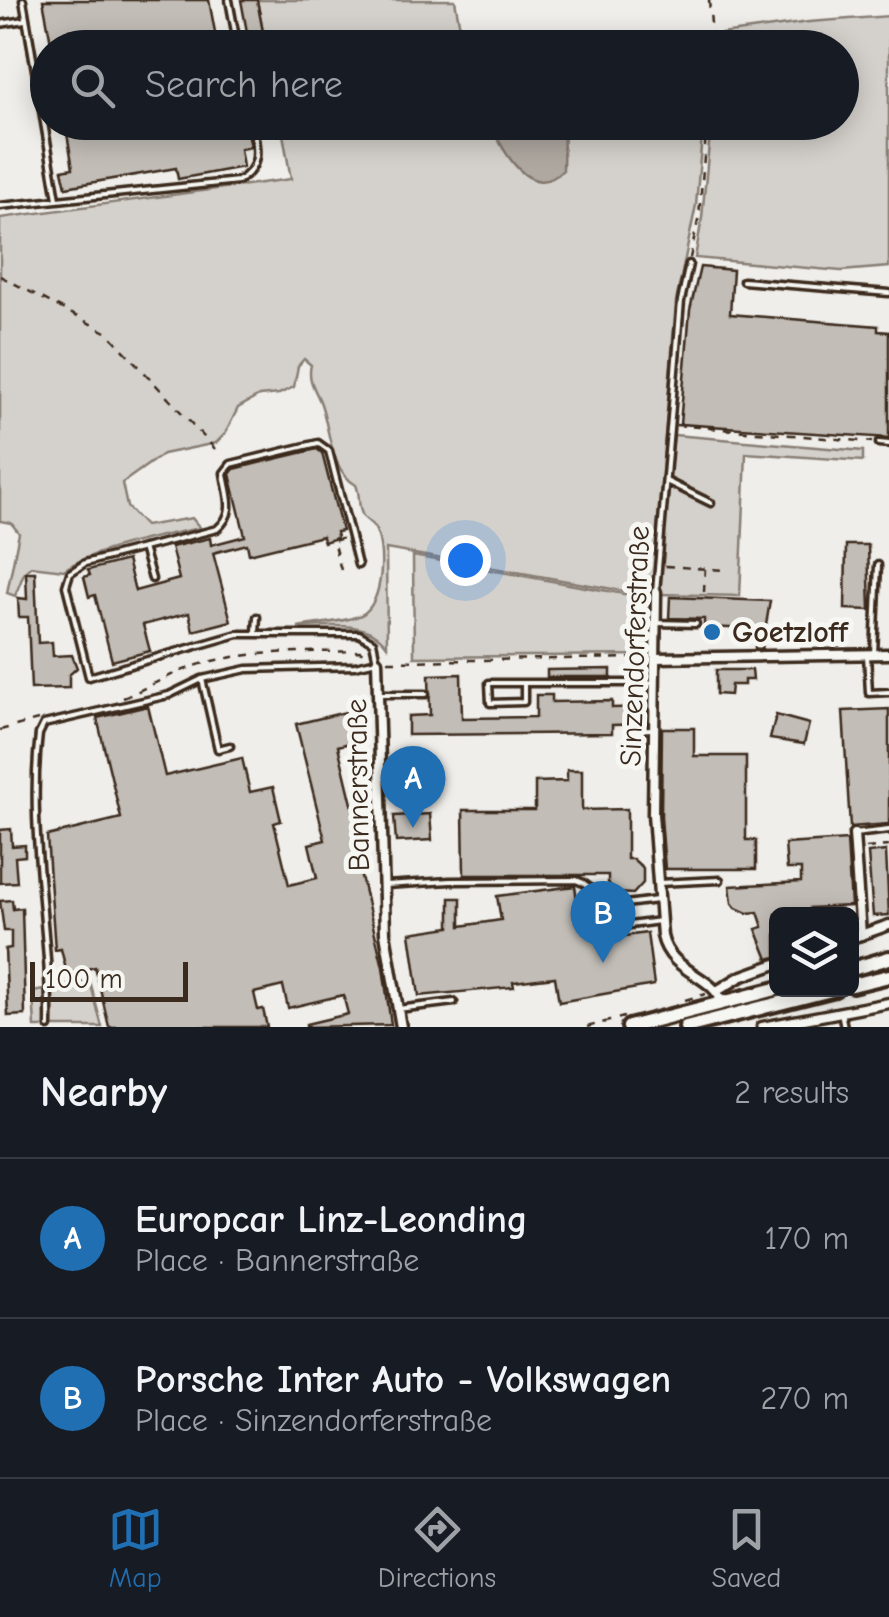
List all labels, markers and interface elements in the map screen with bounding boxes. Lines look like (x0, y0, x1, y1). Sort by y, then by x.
search box (30, 30, 859, 140)
icon: search (65, 58, 120, 113)
text: Search here (145, 63, 343, 107)
street label: Sinzendorferstraße (613, 525, 657, 767)
your location (440, 535, 491, 586)
place label: Goetzloff (732, 615, 849, 650)
marker: Goetzloff (701, 621, 723, 643)
street label: Bannerstraße (339, 698, 377, 872)
pin: A (380, 746, 446, 828)
pin: B (570, 880, 636, 963)
map controls (769, 907, 859, 997)
button: layers (769, 907, 859, 997)
scale bar (30, 957, 188, 1001)
text: 100 m (45, 963, 123, 995)
text: Nearby (40, 1068, 167, 1117)
text: 2 results (734, 1074, 849, 1111)
text: Europcar Linz-Leonding (135, 1198, 528, 1242)
text: A (64, 1220, 81, 1257)
text: 170 m (765, 1220, 849, 1257)
text: Place · Bannerstraße (135, 1242, 419, 1279)
text: Porsche Inter Auto - Volkswagen (135, 1358, 671, 1402)
text: B (63, 1380, 82, 1417)
text: 270 m (761, 1380, 849, 1417)
text: Place · Sinzendorferstraße (135, 1402, 492, 1439)
tab: Map (108, 1502, 163, 1594)
tab: Directions (378, 1502, 496, 1594)
tab: Saved (711, 1502, 781, 1594)

